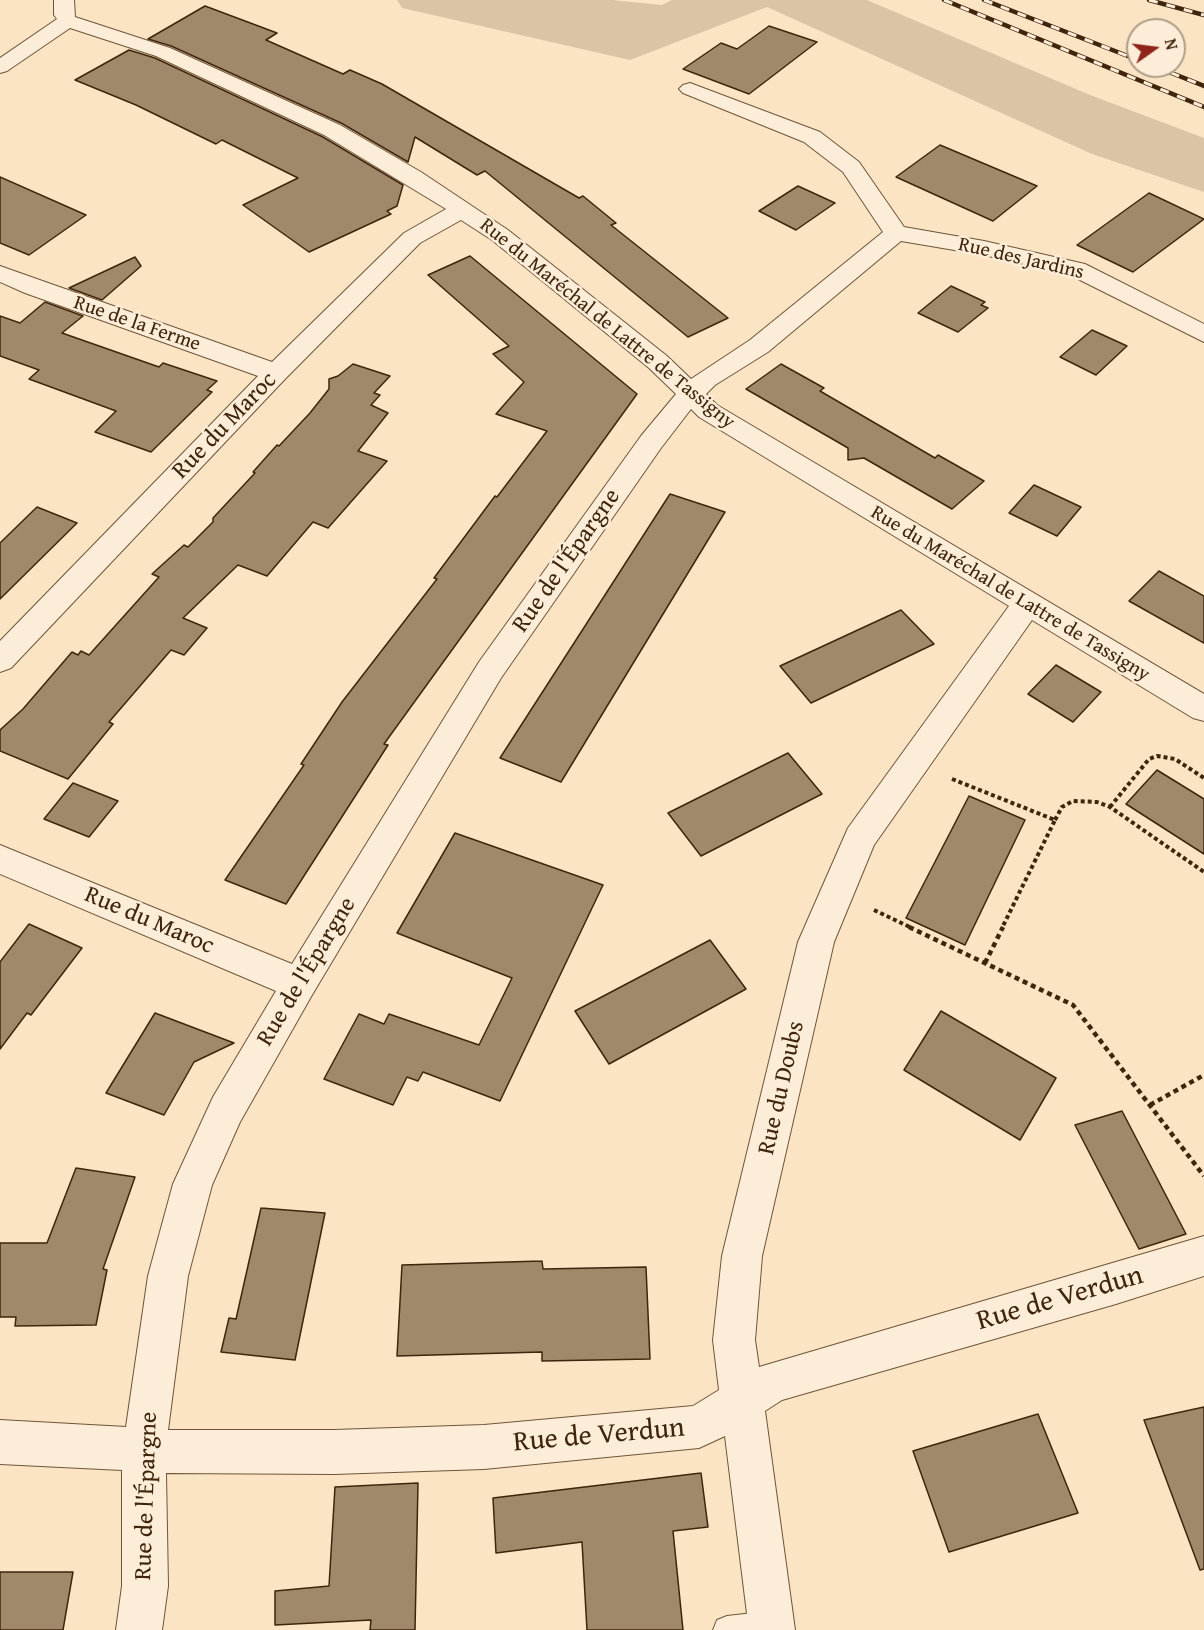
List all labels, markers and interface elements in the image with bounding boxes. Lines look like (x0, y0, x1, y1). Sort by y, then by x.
north arrow (1126, 18, 1186, 78)
text: N (1159, 36, 1184, 52)
street label: Rue du Maréchal de Lattre de Tassigny (475, 214, 739, 434)
street label: Rue des Jardins (956, 233, 1086, 285)
street label: Rue de la Ferme (71, 291, 203, 357)
street label: Rue du Maroc (167, 366, 283, 486)
street label: Rue de l'Épargne (507, 484, 627, 638)
street label: Rue du Maréchal de Lattre de Tassigny (866, 501, 1154, 687)
street label: Rue du Maroc (80, 881, 218, 961)
street label: Rue de l'Épargne (251, 892, 363, 1052)
street label: Rue du Doubs (753, 1018, 811, 1158)
street label: Rue de Verdun (973, 1259, 1147, 1339)
street label: Rue de l'Épargne (130, 1411, 164, 1581)
street label: Rue de Verdun (512, 1412, 686, 1460)

